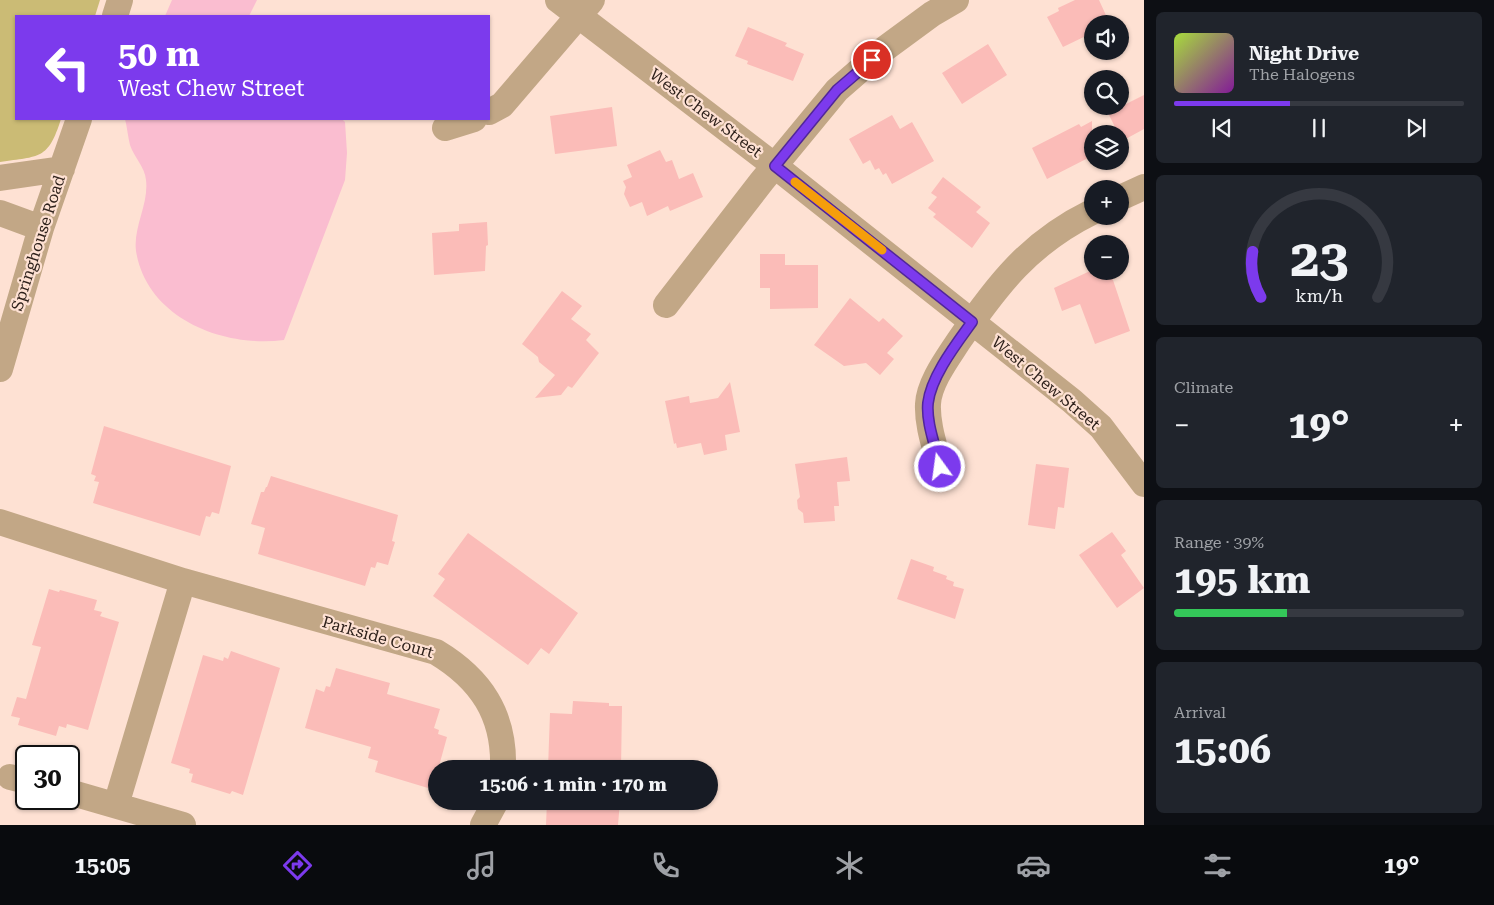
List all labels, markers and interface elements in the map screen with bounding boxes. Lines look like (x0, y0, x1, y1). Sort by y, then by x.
map controls (1084, 15, 1129, 280)
button: sound (1084, 15, 1129, 60)
text: 50 m (118, 34, 200, 75)
icon: left (35, 35, 100, 100)
pin (851, 39, 893, 81)
text: Night Drive (1249, 42, 1359, 65)
icon: arrive (858, 46, 886, 74)
street label: West Chew Street (646, 65, 766, 161)
text: The Halogens (1249, 65, 1355, 84)
button: search (1084, 70, 1129, 115)
text: West Chew Street (118, 76, 304, 101)
icon: previous (1208, 114, 1236, 142)
icon: pause (1305, 114, 1333, 142)
icon: next (1402, 114, 1430, 142)
button: layers (1084, 125, 1129, 170)
street label: Springhouse Road (7, 173, 69, 313)
button: + (1084, 180, 1129, 225)
text: 23 (1290, 228, 1348, 289)
button: − (1084, 235, 1129, 280)
text: km/h (1295, 285, 1343, 306)
street label: West Chew Street (988, 332, 1104, 434)
text: Climate (1174, 378, 1233, 397)
text: 19° (1288, 403, 1350, 447)
text: − (1174, 409, 1190, 442)
text: + (1448, 409, 1464, 442)
position arrow (913, 440, 965, 492)
text: Range · 39% (1174, 533, 1264, 552)
text: 195 km (1174, 558, 1310, 602)
street label: Parkside Court (320, 612, 436, 662)
text: Arrival (1174, 703, 1226, 722)
text: 15:06 (1174, 728, 1271, 772)
speed limit sign: 30 (15, 745, 80, 810)
text: 15:06 · 1 min · 170 m (479, 773, 667, 796)
icon: directions (280, 848, 315, 883)
icon: music (464, 848, 499, 883)
icon: phone (648, 848, 683, 883)
icon: climate (832, 848, 867, 883)
icon: car (1016, 848, 1051, 883)
icon: filters (1200, 848, 1235, 883)
text: 15:05 (75, 853, 131, 878)
text: 19° (1384, 853, 1419, 878)

